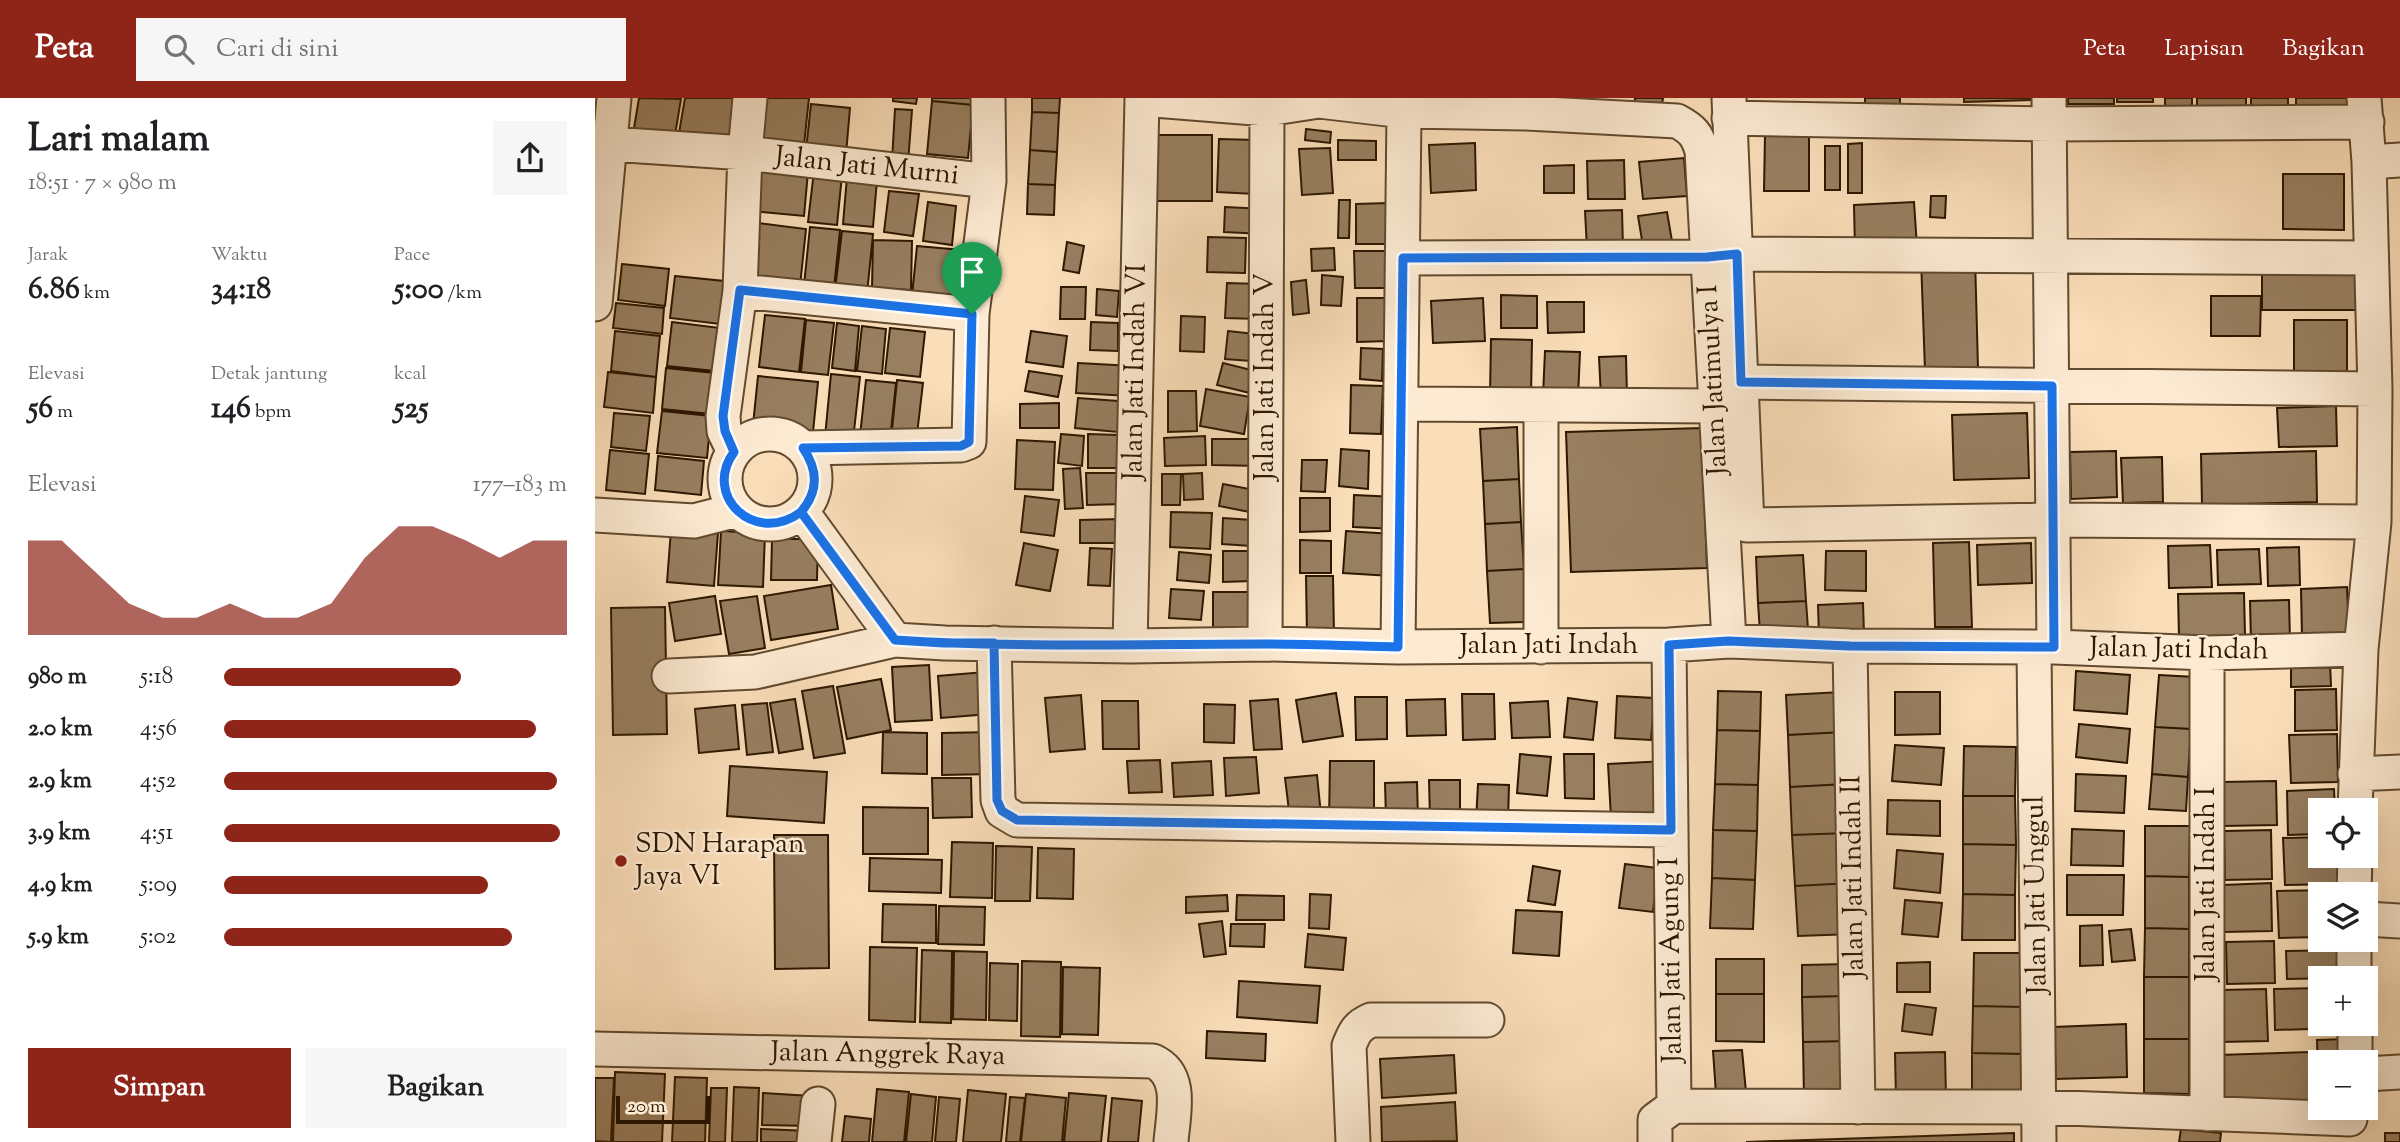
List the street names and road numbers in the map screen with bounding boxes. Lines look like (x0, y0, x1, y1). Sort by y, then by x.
street label: Jalan Jati Murni (771, 137, 961, 197)
street label: Jalan Jati Indah VI (1114, 263, 1158, 483)
street label: Jalan Jati Indah V (1246, 273, 1286, 483)
street label: Jalan Jatimulya I (1689, 284, 1739, 478)
street label: Jalan Jati Indah (1457, 626, 1639, 666)
street label: Jalan Jati Indah (2087, 628, 2269, 672)
street label: Jalan Jati Indah II (1832, 775, 1876, 981)
street label: Jalan Jati Indah I (2187, 787, 2227, 983)
street label: Jalan Jati Unggul (2015, 795, 2059, 997)
street label: Jalan Jati Agung I (1650, 857, 1694, 1065)
street label: Jalan Anggrek Raya (768, 1033, 1006, 1077)

